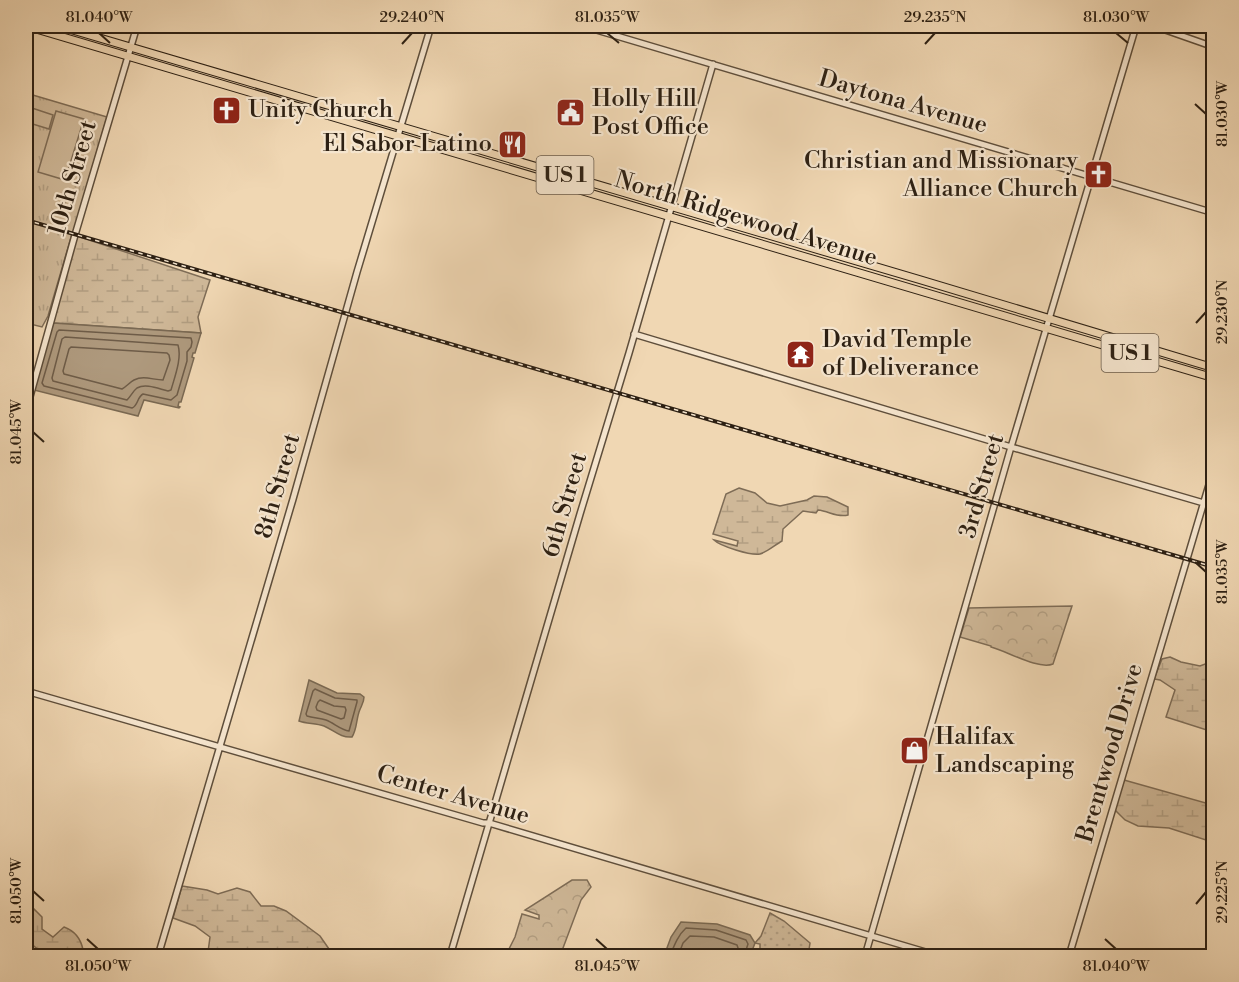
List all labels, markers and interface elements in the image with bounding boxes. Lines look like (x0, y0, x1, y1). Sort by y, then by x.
text: 81.040°W (66, 8, 133, 27)
text: 29.240°N (379, 8, 445, 27)
text: 81.035°W (575, 8, 640, 27)
text: 29.235°N (904, 8, 966, 27)
text: 81.030°W (1083, 8, 1149, 27)
street label: Daytona Avenue (815, 64, 991, 140)
text: 81.030°W (1213, 81, 1232, 147)
place label: Holly Hill Post Office (592, 84, 709, 142)
church icon: Unity Church (211, 94, 243, 126)
place label: Unity Church (248, 95, 393, 125)
public building icon: Holly Hill Post Office (555, 97, 587, 129)
street label: 10th Street (42, 116, 104, 239)
restaurant icon: El Sabor Latino (497, 128, 529, 160)
place label: El Sabor Latino (323, 129, 492, 159)
place label: Christian and Missionary Alliance Church (804, 146, 1078, 204)
road number: US 1 (536, 156, 594, 194)
church icon: Christian and Missionary Alliance Church (1083, 159, 1115, 191)
street label: North Ridgewood Avenue (611, 165, 881, 273)
text: 29.230°N (1213, 280, 1232, 344)
place label: David Temple of Deliverance (822, 325, 979, 383)
road number: US 1 (1102, 334, 1158, 372)
temple icon: David Temple of Deliverance (785, 338, 817, 370)
text: 81.045°W (7, 399, 26, 465)
street label: 8th Street (249, 430, 307, 542)
street label: 3rd Street (953, 430, 1011, 542)
street label: 6th Street (536, 449, 594, 561)
text: 81.035°W (1213, 539, 1232, 604)
street label: Brentwood Drive (1070, 660, 1150, 847)
place label: Halifax Landscaping (935, 722, 1075, 780)
shop icon: Halifax Landscaping (898, 735, 930, 767)
street label: Center Avenue (373, 759, 533, 831)
text: 81.050°W (7, 858, 26, 924)
text: 29.225°N (1213, 860, 1232, 924)
text: 81.050°W (65, 957, 131, 976)
text: 81.045°W (574, 957, 640, 976)
text: 81.040°W (1083, 957, 1150, 976)

